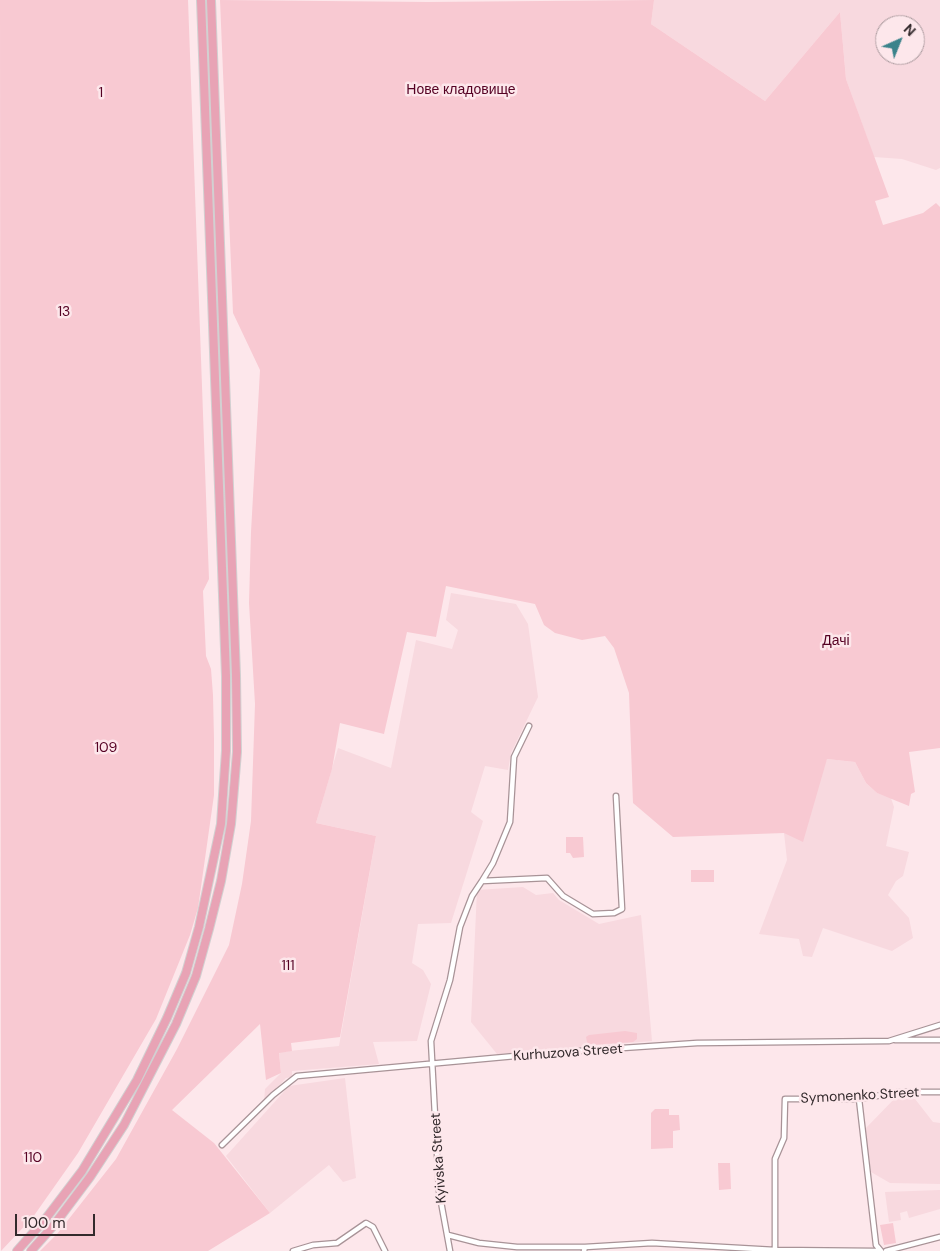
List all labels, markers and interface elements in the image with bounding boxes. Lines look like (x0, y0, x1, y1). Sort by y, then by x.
north arrow (875, 15, 925, 65)
text: N (900, 20, 920, 40)
park label: Нове кладовище (406, 82, 516, 98)
park label: 1 (99, 85, 103, 101)
park label: 13 (58, 304, 70, 320)
park label: Дачі (822, 633, 850, 649)
park label: 109 (95, 740, 117, 756)
park label: 111 (281, 958, 295, 974)
street label: Kurhuzova Street (513, 1041, 623, 1065)
street label: Symonenko Street (800, 1084, 920, 1108)
street label: Kyivska Street (427, 1112, 451, 1204)
park label: 110 (24, 1150, 42, 1166)
scale bar (18, 1204, 98, 1236)
text: 100 m (23, 1213, 66, 1233)

